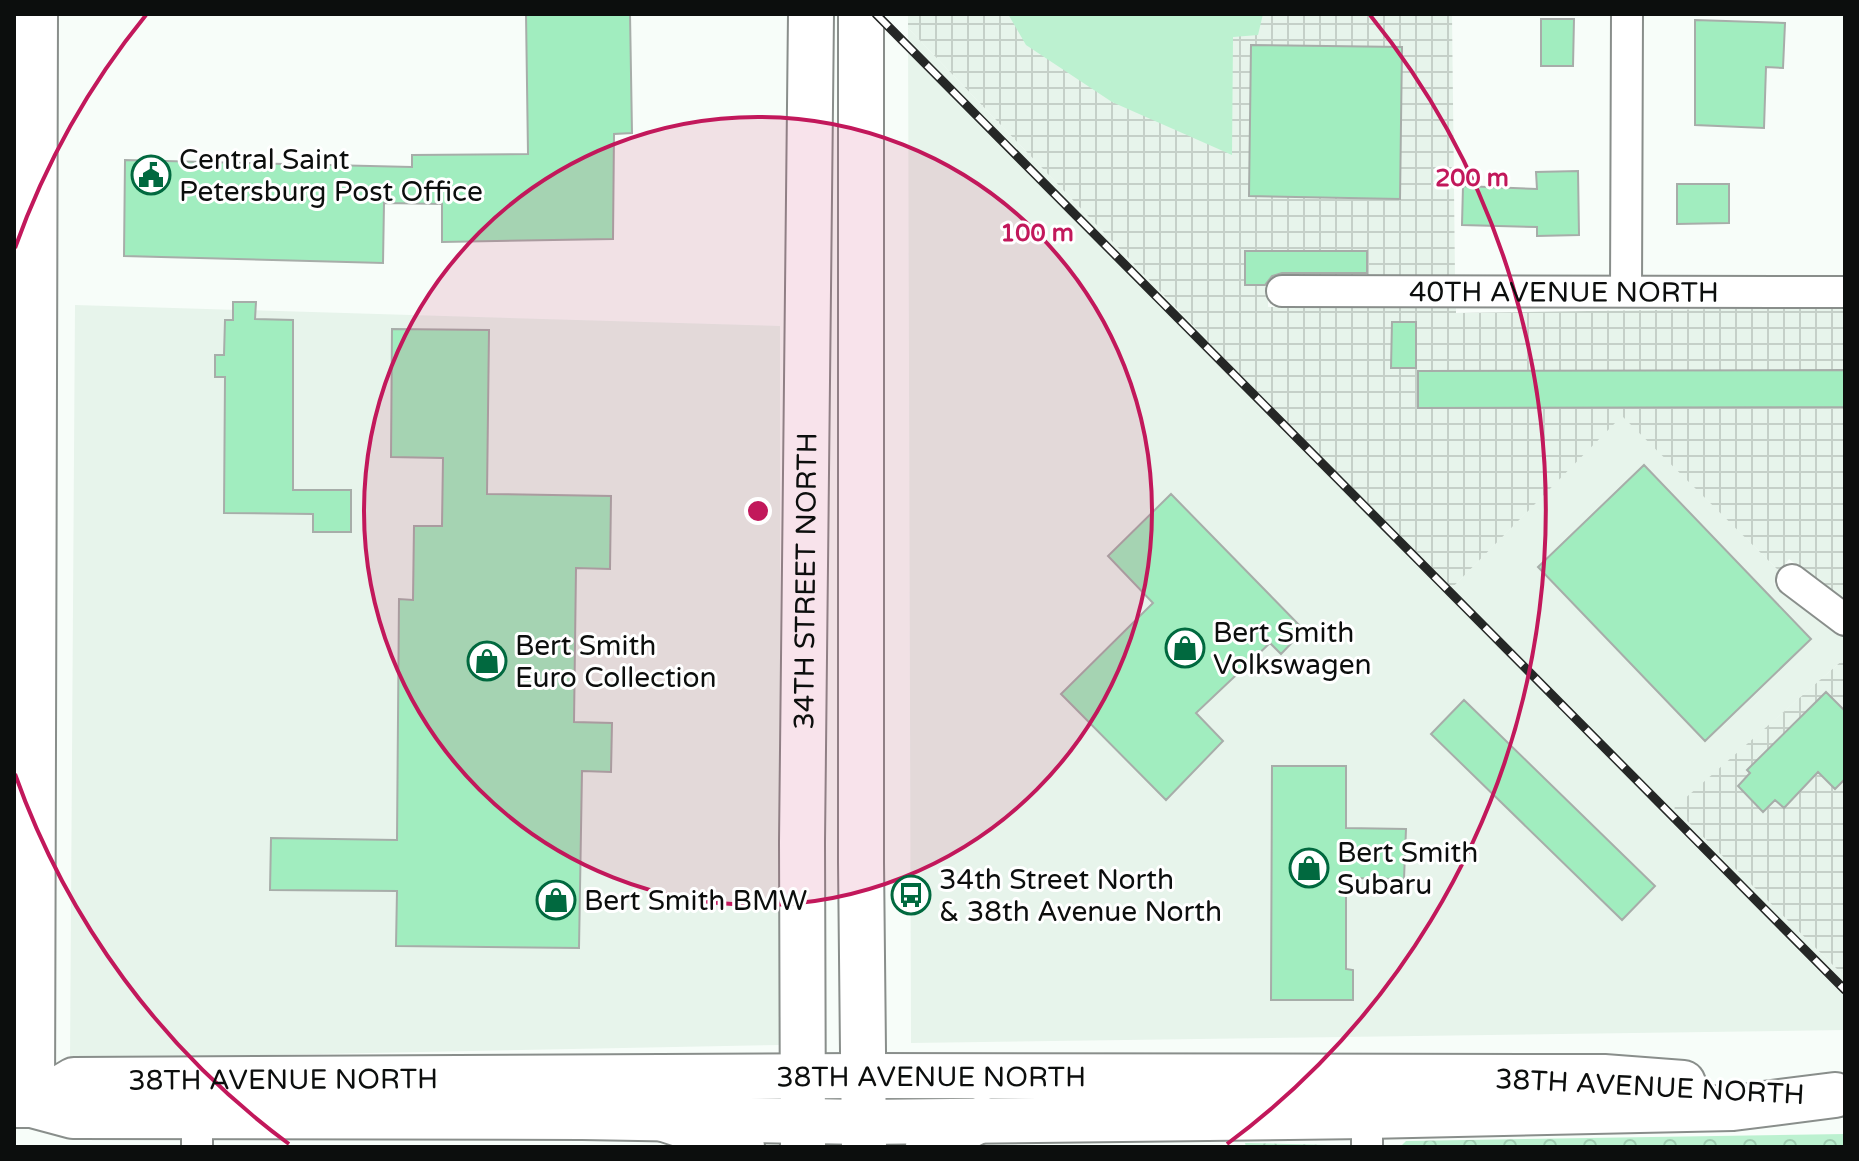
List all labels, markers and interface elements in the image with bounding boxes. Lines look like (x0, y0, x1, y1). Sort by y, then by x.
place label: Central Saint Petersburg Post Office (179, 143, 483, 209)
public building icon: Central Saint Petersburg Post Office (130, 154, 172, 196)
text: 200 m (1435, 164, 1509, 193)
text: 100 m (1000, 219, 1074, 248)
street label: 40TH AVENUE NORTH (1409, 275, 1719, 310)
street label: 34TH STREET NORTH (787, 432, 824, 730)
centre of rings (744, 497, 772, 525)
place label: Bert Smith Volkswagen (1213, 616, 1372, 682)
shop icon: Bert Smith Volkswagen (1164, 627, 1206, 669)
place label: Bert Smith Euro Collection (515, 629, 717, 695)
shop icon: Bert Smith Euro Collection (466, 640, 508, 682)
place label: Bert Smith Subaru (1337, 836, 1478, 902)
shop icon: Bert Smith Subaru (1288, 847, 1330, 889)
place label: 34th Street North & 38th Avenue North (939, 863, 1222, 929)
bus stop icon: 34th Street North & 38th Avenue North (890, 874, 932, 916)
shop icon: Bert Smith BMW (535, 879, 577, 921)
place label: Bert Smith BMW (584, 884, 807, 918)
street label: 38TH AVENUE NORTH (776, 1060, 1086, 1094)
street label: 38TH AVENUE NORTH (128, 1062, 438, 1098)
street label: 38TH AVENUE NORTH (1494, 1062, 1806, 1112)

